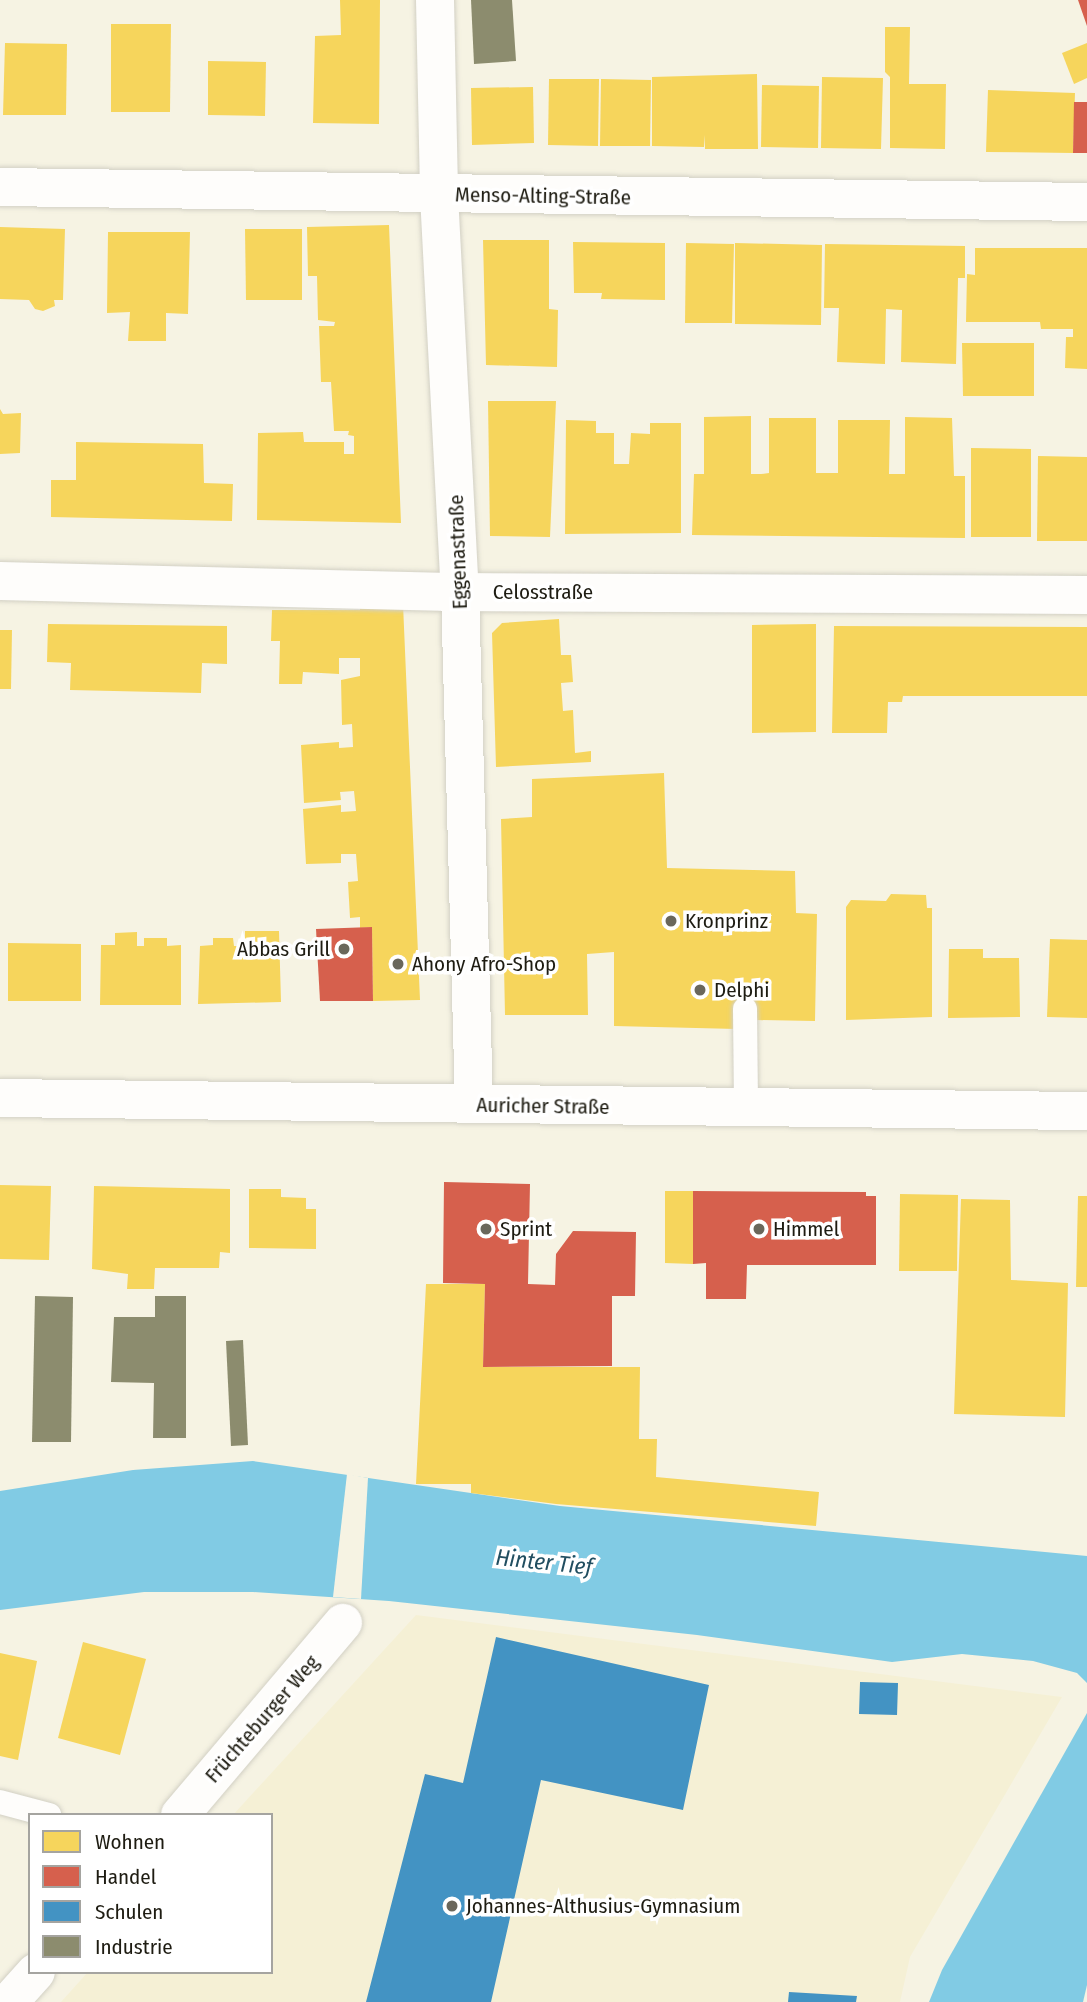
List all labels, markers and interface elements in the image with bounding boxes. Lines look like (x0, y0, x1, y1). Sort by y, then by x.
street label: Menso-Alting-Straße (455, 182, 631, 210)
street label: Eggenastraße (443, 494, 473, 610)
street label: Celosstraße (493, 579, 593, 605)
place label: Kronprinz (685, 908, 768, 934)
marker: Kronprinz (663, 913, 679, 929)
place label: Abbas Grill (237, 936, 330, 962)
marker: Abbas Grill (336, 941, 352, 957)
place label: Ahony Afro-Shop (412, 951, 556, 977)
marker: Ahony Afro-Shop (390, 956, 406, 972)
place label: Delphi (714, 977, 770, 1003)
marker: Delphi (692, 982, 708, 998)
street label: Auricher Straße (476, 1092, 610, 1120)
place label: Sprint (500, 1216, 552, 1242)
place label: Himmel (773, 1216, 839, 1242)
marker: Sprint (478, 1221, 494, 1237)
marker: Himmel (751, 1221, 767, 1237)
water label: Hinter Tief (494, 1543, 594, 1581)
street label: Früchteburger Weg (200, 1650, 324, 1788)
legend (28, 1813, 273, 1974)
text: Wohnen (95, 1829, 165, 1855)
text: Handel (95, 1864, 156, 1890)
place label: Johannes-Althusius-Gymnasium (466, 1893, 740, 1919)
marker: Johannes-Althusius-Gymnasium (444, 1898, 460, 1914)
text: Schulen (95, 1899, 163, 1925)
text: Industrie (95, 1934, 173, 1960)

